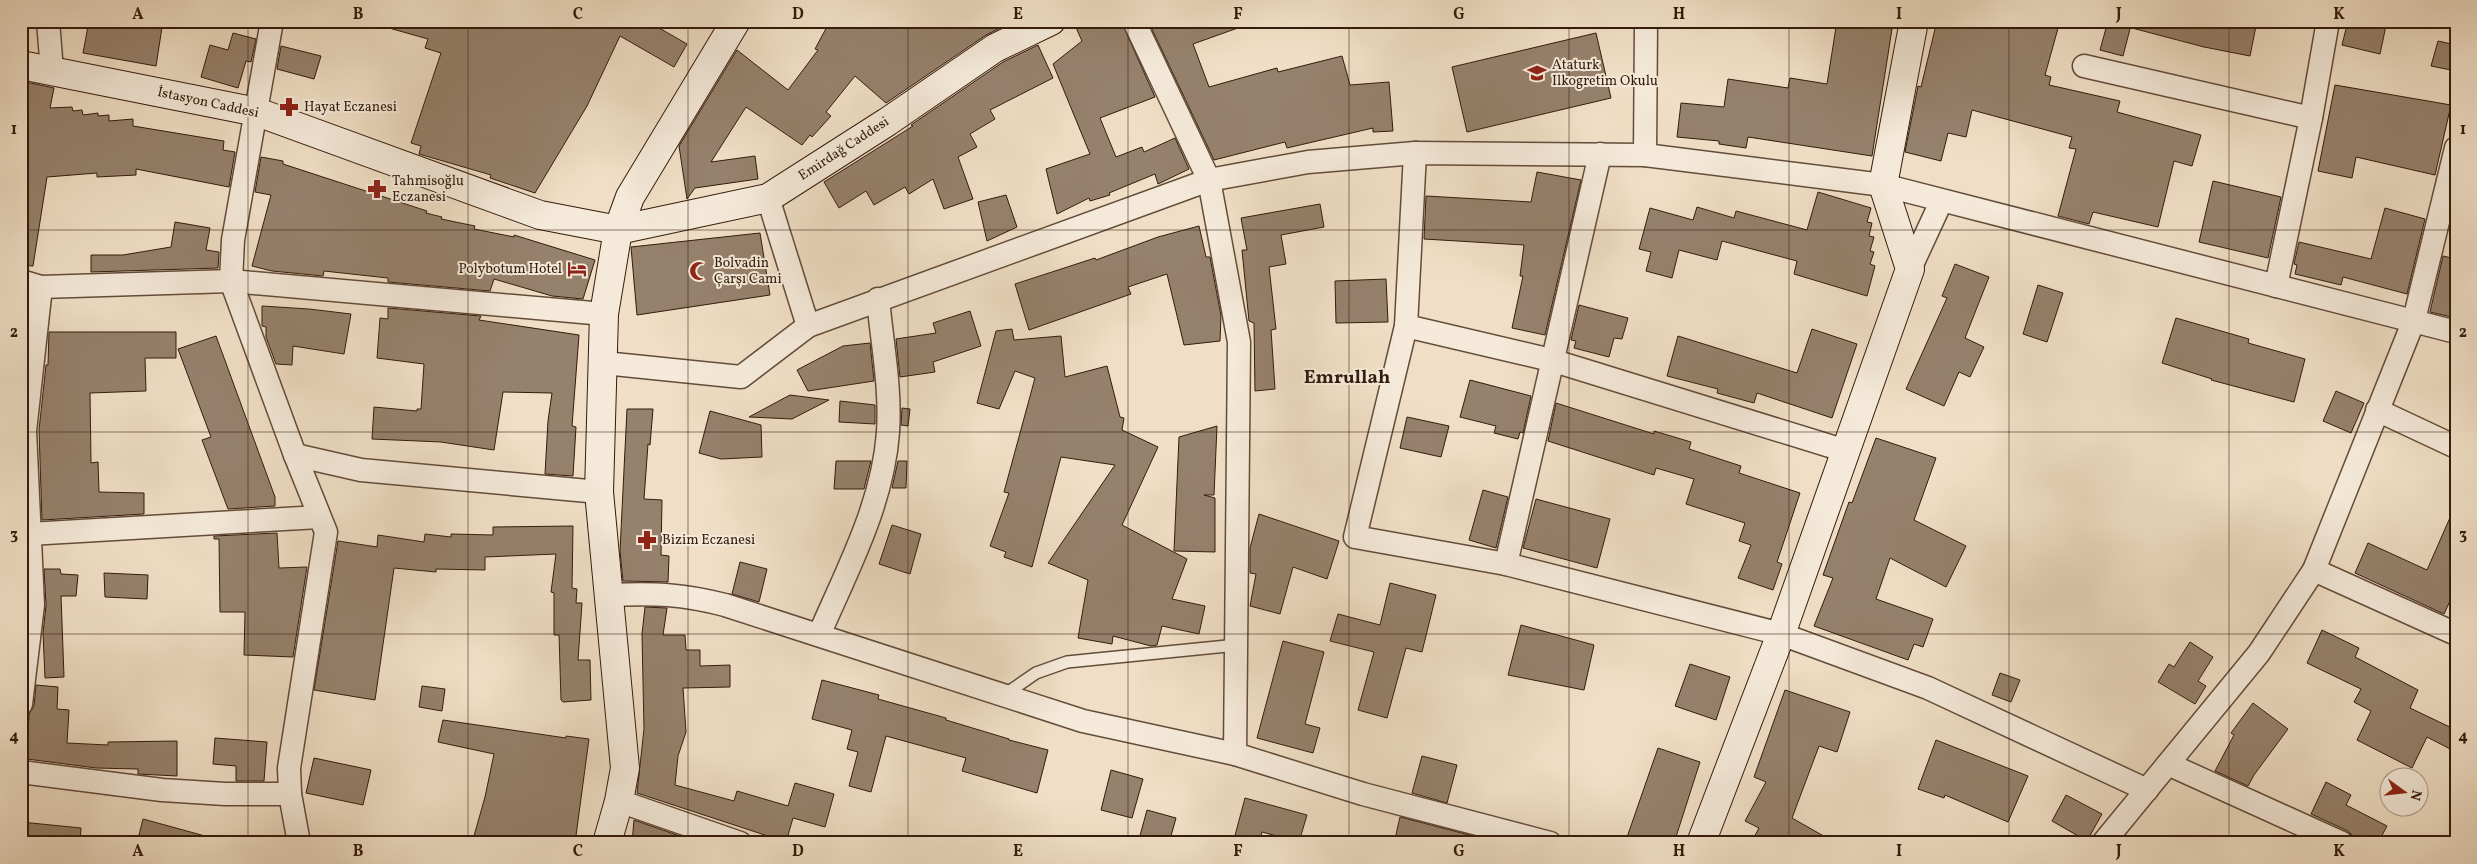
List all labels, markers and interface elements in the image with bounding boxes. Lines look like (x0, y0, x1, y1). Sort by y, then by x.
text: A (132, 4, 144, 26)
text: B (353, 4, 364, 26)
text: C (573, 4, 583, 26)
text: D (792, 4, 804, 26)
text: E (1013, 4, 1023, 26)
text: F (1233, 4, 1243, 26)
text: G (1453, 4, 1465, 26)
text: H (1673, 4, 1685, 26)
text: I (1896, 4, 1902, 26)
text: J (2115, 4, 2122, 26)
text: K (2333, 4, 2345, 26)
place label: Ataturk Ilkogretim Okulu (1552, 56, 1658, 91)
school or university icon: Ataturk Ilkogretim Okulu (1526, 62, 1548, 84)
street label: İstasyon Caddesi (155, 83, 261, 123)
pharmacy icon: Hayat Eczanesi (278, 96, 300, 118)
place label: Hayat Eczanesi (304, 98, 397, 117)
street label: Emirdağ Caddesi (795, 113, 893, 185)
text: 1 (11, 119, 17, 141)
text: 1 (2460, 119, 2466, 141)
place label: Tahmisoğlu Eczanesi (392, 172, 464, 207)
pharmacy icon: Tahmisoğlu Eczanesi (366, 178, 388, 200)
place label: Bolvadin Çarşı Cami (714, 254, 782, 289)
hotel icon: Polybotum Hotel (566, 258, 588, 280)
place label: Polybotum Hotel (458, 260, 562, 279)
mosque icon: Bolvadin Çarşı Cami (688, 260, 710, 282)
text: 2 (10, 322, 18, 344)
text: 2 (2459, 322, 2467, 344)
district label: Emrullah (1304, 365, 1390, 391)
text: 3 (10, 524, 18, 546)
text: 3 (2459, 524, 2467, 546)
pharmacy icon: Bizim Eczanesi (636, 529, 658, 551)
place label: Bizim Eczanesi (662, 531, 755, 550)
text: 4 (9, 726, 19, 748)
text: 4 (2458, 726, 2468, 748)
north arrow (2380, 766, 2430, 816)
text: N (2405, 788, 2426, 802)
text: A (132, 841, 144, 863)
text: B (353, 841, 364, 863)
text: C (573, 841, 583, 863)
text: D (792, 841, 804, 863)
text: E (1013, 841, 1023, 863)
text: F (1233, 841, 1243, 863)
text: G (1453, 841, 1465, 863)
text: H (1673, 841, 1685, 863)
text: I (1896, 841, 1902, 863)
text: J (2115, 841, 2122, 863)
text: K (2333, 841, 2345, 863)

